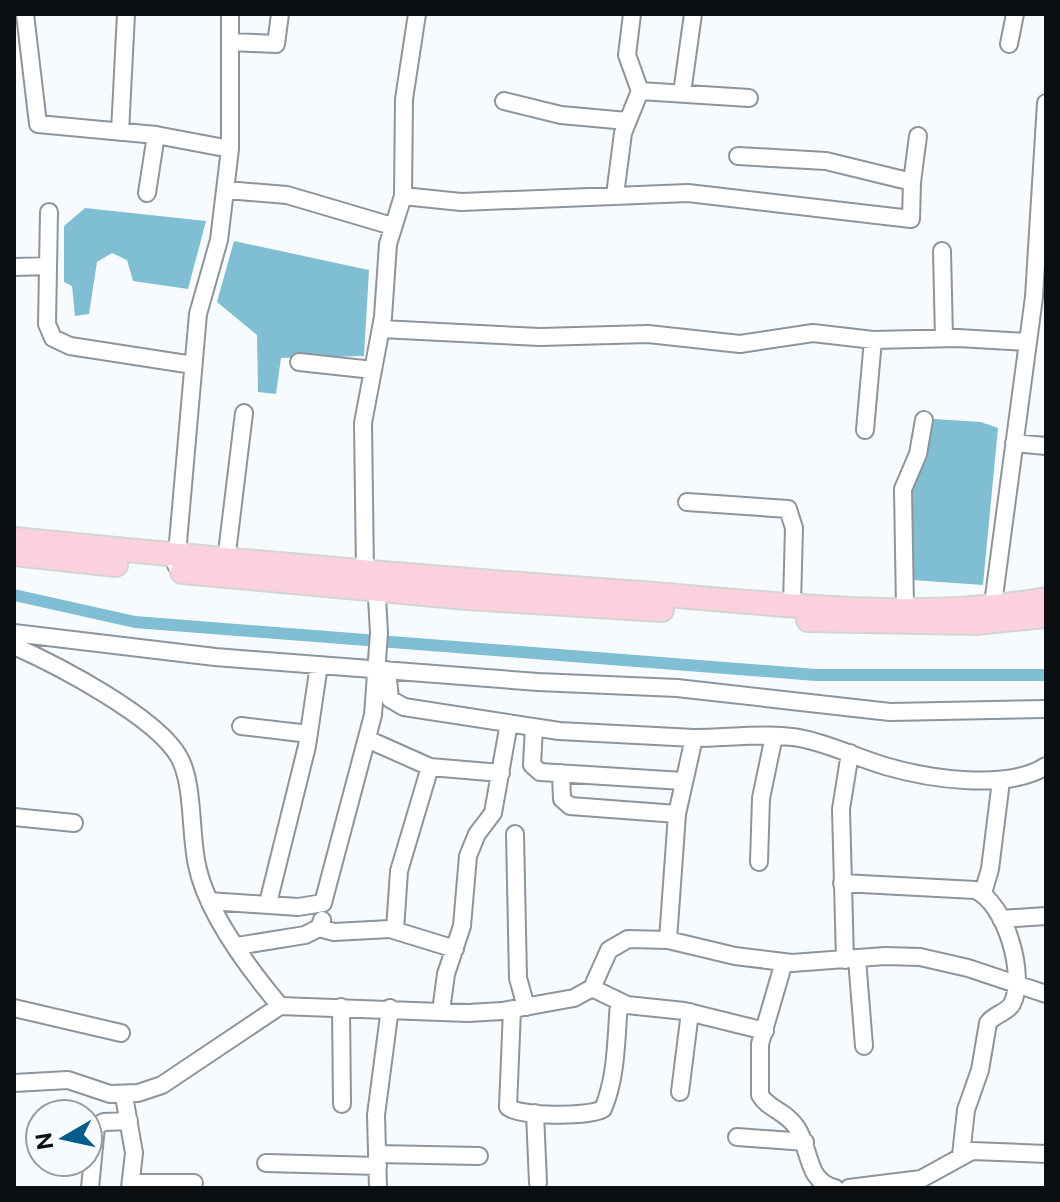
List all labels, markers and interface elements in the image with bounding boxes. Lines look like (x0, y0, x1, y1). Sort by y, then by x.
north arrow (24, 1098, 104, 1178)
text: N (30, 1131, 58, 1152)

